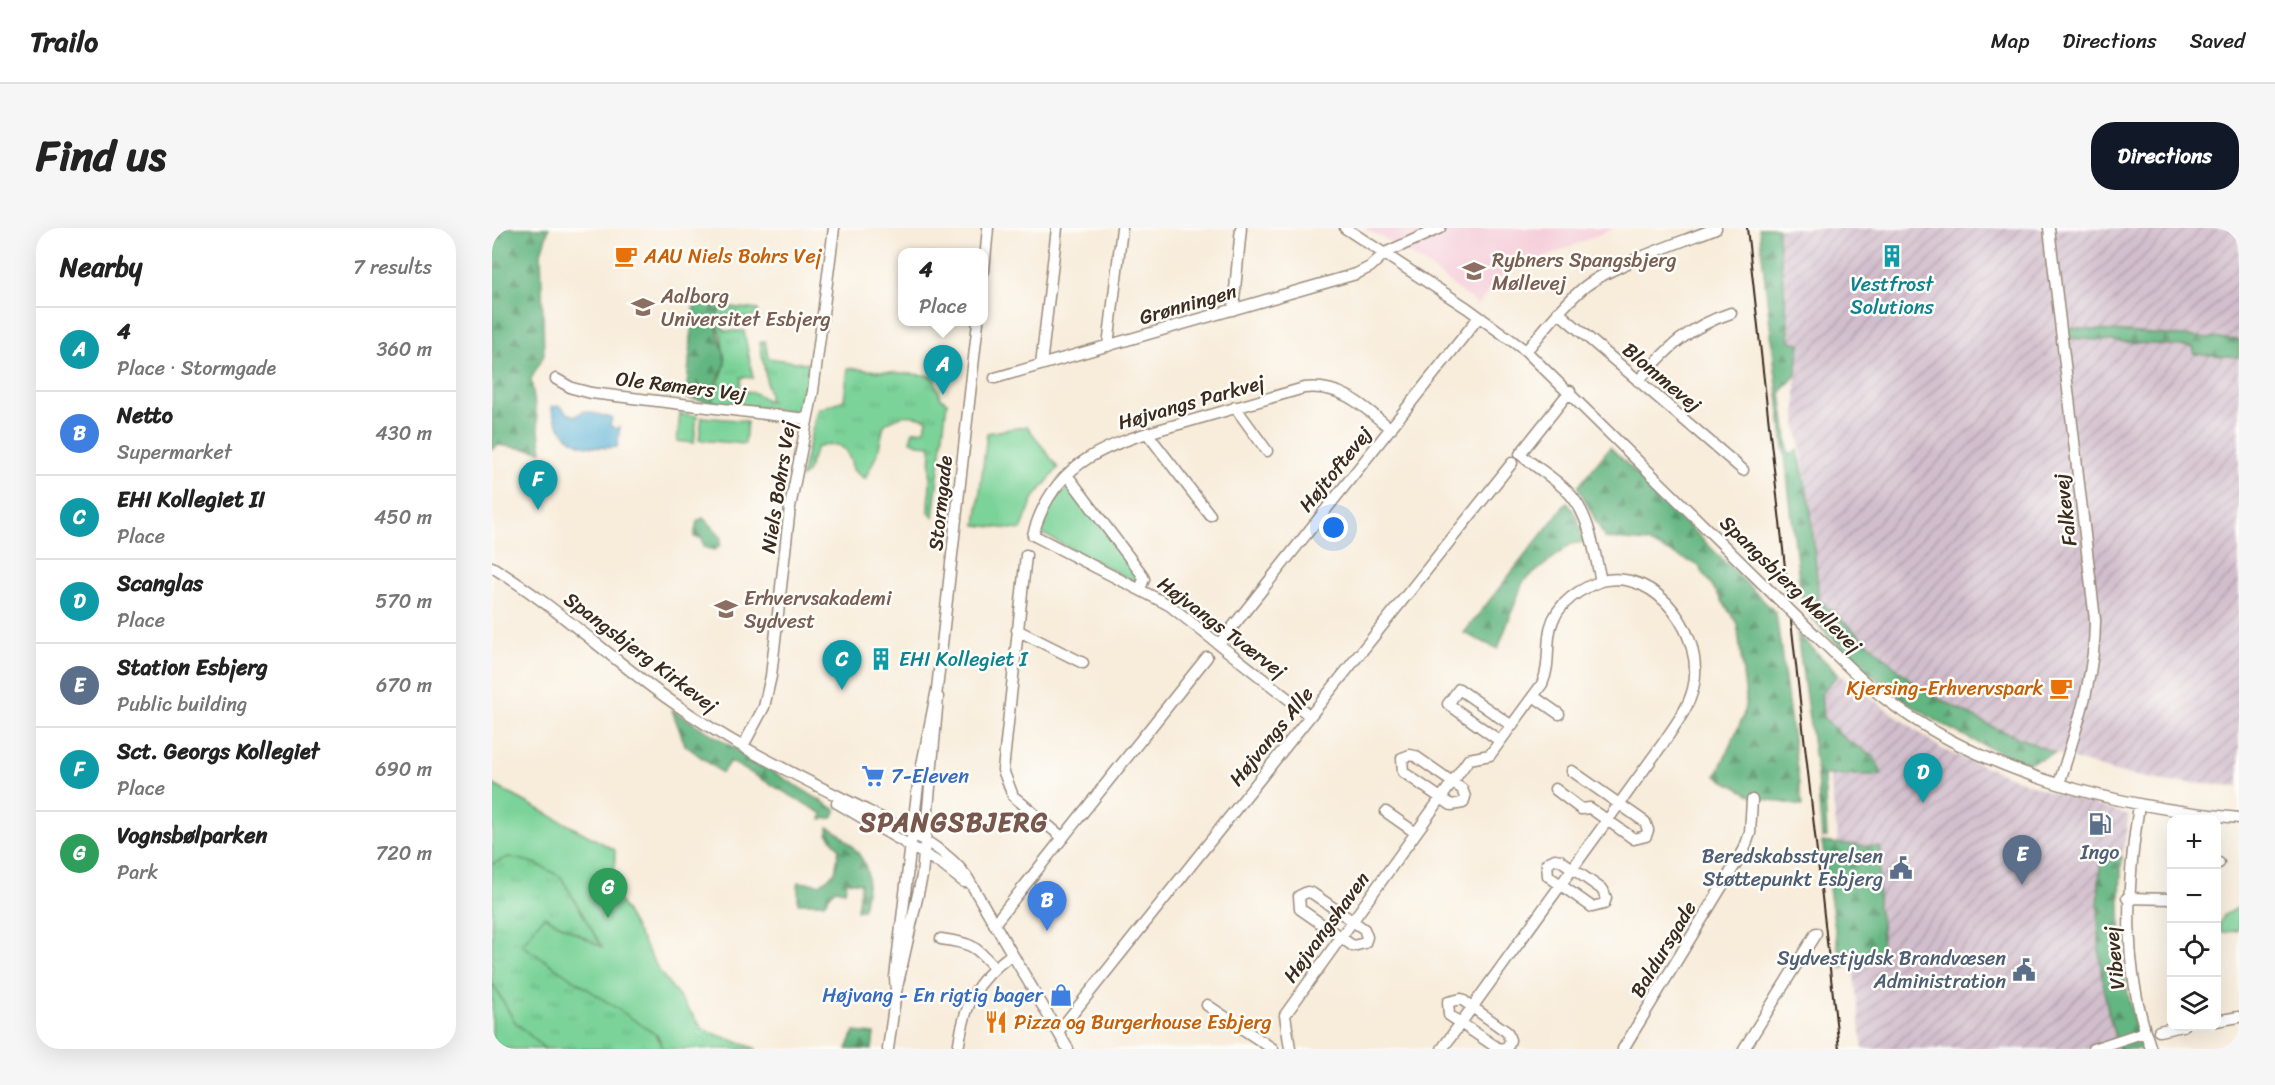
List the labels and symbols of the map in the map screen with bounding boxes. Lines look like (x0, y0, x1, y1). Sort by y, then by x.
place label: AAU Niels Bohrs Vej (643, 239, 823, 274)
cafe icon: AAU Niels Bohrs Vej (613, 243, 639, 269)
place label: Rybners Spangsbjerg Møllevej (1492, 243, 1677, 301)
building icon: Vestfrost Solutions (1879, 243, 1905, 269)
school or university icon: Rybners Spangsbjerg Møllevej (1461, 258, 1487, 284)
place label: Vestfrost Solutions (1850, 267, 1935, 325)
street label: Grønningen (1135, 274, 1241, 335)
place label: Aalborg Universitet Esbjerg (660, 279, 831, 337)
school or university icon: Aalborg Universitet Esbjerg (630, 294, 656, 320)
street label: Blommevej (1614, 333, 1710, 422)
pin: A (924, 346, 962, 395)
street label: Ole Rømers Vej (614, 361, 749, 412)
street label: Højvangs Parkvej (1114, 364, 1270, 440)
street label: Niels Bohrs Vej (751, 417, 806, 556)
street label: Højtoftevej (1290, 418, 1381, 520)
street label: Stormgade (918, 453, 963, 552)
pin: F (518, 460, 558, 510)
street label: Falkevej (2044, 471, 2087, 548)
street label: Spangsbjerg Møllevej (1711, 507, 1871, 663)
your location (1319, 513, 1348, 542)
street label: Højvangs Tværvej (1150, 567, 1295, 688)
place label: Erhvervsakademi Sydvest (744, 581, 893, 639)
street label: Spangsbjerg Kirkevej (556, 583, 726, 723)
school or university icon: Erhvervsakademi Sydvest (713, 596, 739, 622)
pin: C (822, 640, 862, 690)
place label: EHI Kollegiet I (899, 642, 1028, 677)
building icon: EHI Kollegiet I (868, 646, 894, 672)
place label: Kjersing-Erhvervspark (1847, 671, 2043, 706)
cafe icon: Kjersing-Erhvervspark (2048, 675, 2074, 701)
street label: Højvangs Alle (1220, 679, 1323, 794)
pin: D (1904, 754, 1942, 803)
place label: 7-Eleven (891, 759, 969, 794)
supermarket icon: 7-Eleven (860, 763, 886, 789)
district label: SPANGSBJERG (859, 799, 1048, 845)
fuel station icon: Ingo (2087, 811, 2113, 837)
place label: Ingo (2080, 835, 2119, 870)
pin: E (2002, 836, 2042, 885)
place label: Beredskabsstyrelsen Støttepunkt Esbjerg (1702, 839, 1883, 897)
public building icon: Beredskabsstyrelsen Støttepunkt Esbjerg (1888, 855, 1914, 881)
street label: Højvangshaven (1274, 864, 1379, 990)
pin: G (588, 868, 628, 918)
pin: B (1028, 882, 1066, 931)
street label: Baldursgade (1621, 894, 1706, 1005)
street label: Vibevej (2094, 923, 2135, 991)
place label: Sydvestjydsk Brandvæsen Administration (1777, 941, 2006, 999)
public building icon: Sydvestjydsk Brandvæsen Administration (2011, 957, 2037, 983)
place label: Højvang - En rigtig bager (822, 978, 1044, 1013)
shop icon: Højvang - En rigtig bager (1048, 982, 1074, 1008)
place label: Pizza og Burgerhouse Esbjerg (1014, 1005, 1272, 1040)
restaurant icon: Pizza og Burgerhouse Esbjerg (983, 1009, 1009, 1035)

